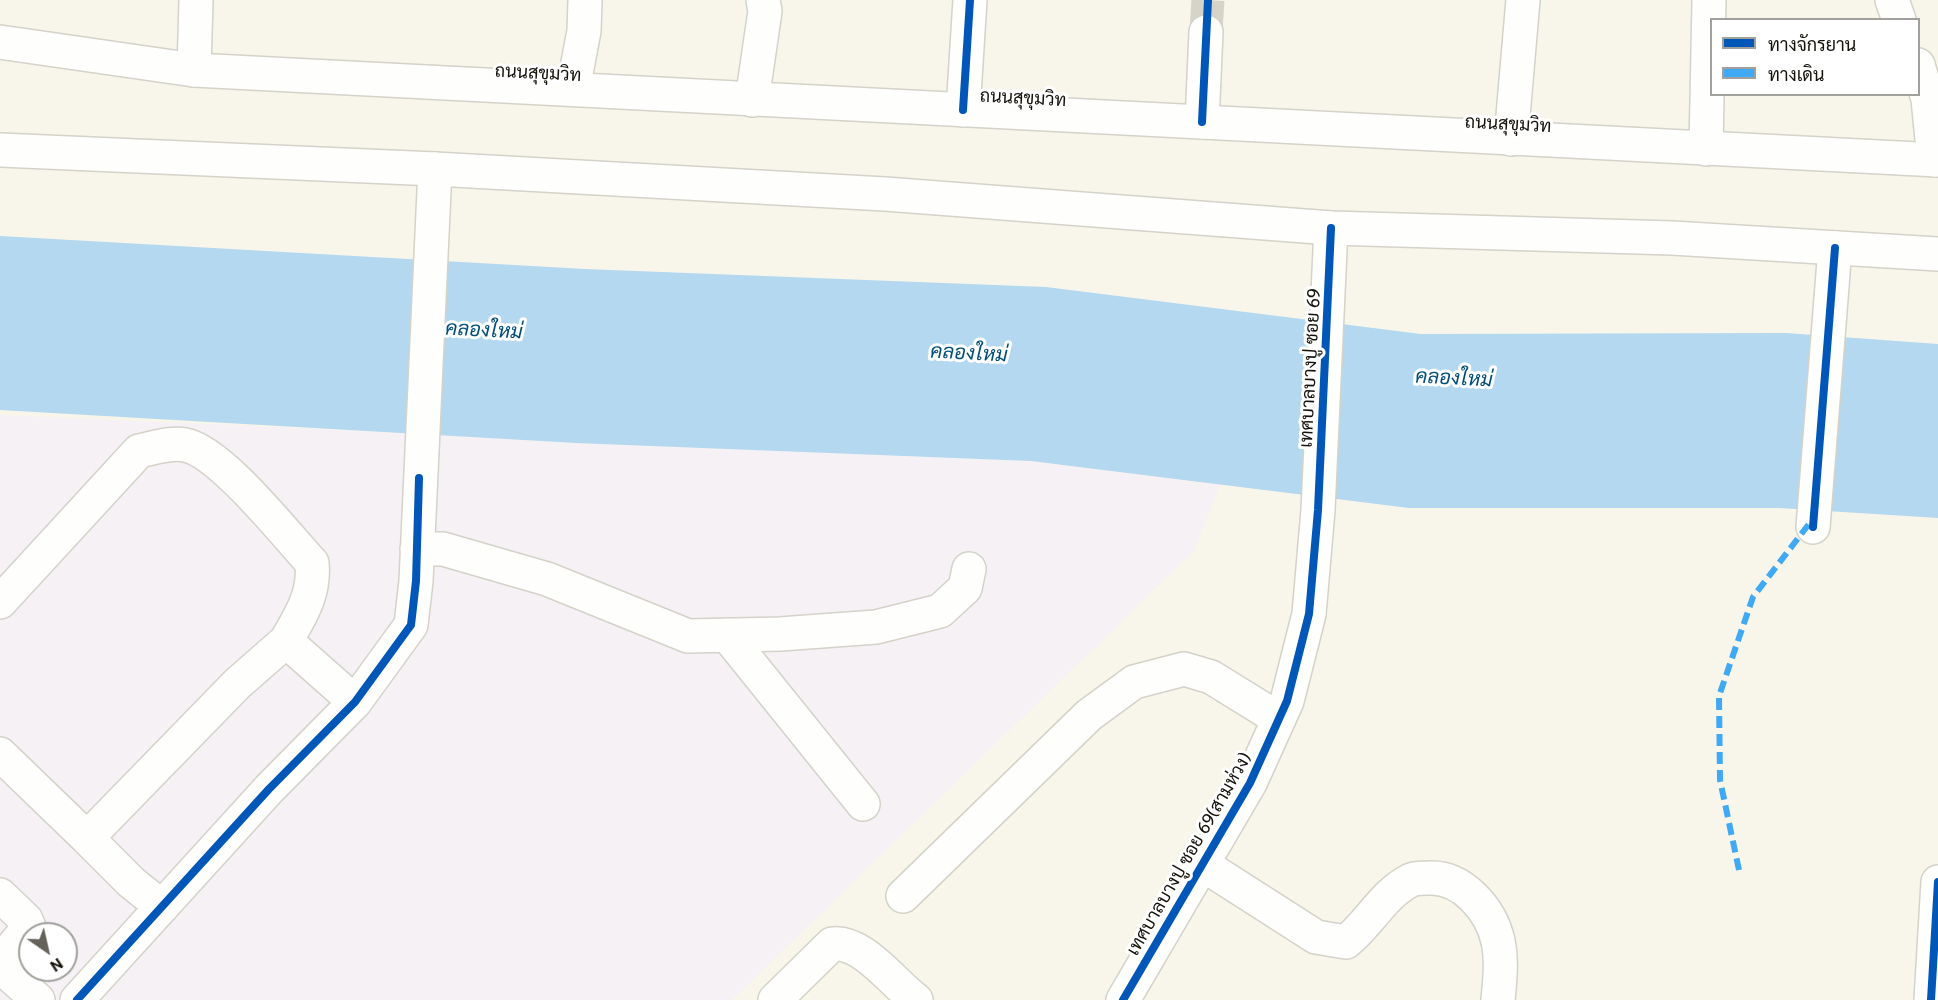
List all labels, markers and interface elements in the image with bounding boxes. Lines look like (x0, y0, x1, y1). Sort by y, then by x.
legend (1710, 18, 1920, 96)
text: ทางจักรยาน (1768, 32, 1856, 55)
street label: ถนนสุขุมวิท (494, 60, 582, 86)
text: ทางเดิน (1768, 62, 1824, 85)
street label: ถนนสุขุมวิท (979, 85, 1067, 111)
street label: ถนนสุขุมวิท (1464, 111, 1552, 137)
street label: เทศบาลบางปู ซอย 69 (1295, 288, 1325, 448)
water label: คลองใหม่ (445, 316, 523, 344)
water label: คลองใหม่ (930, 339, 1008, 367)
water label: คลองใหม่ (1415, 364, 1493, 392)
street label: เทศบาลบางปู ซอย 69(สามห่วง) (1122, 749, 1256, 959)
north arrow (18, 922, 78, 982)
text: N (47, 954, 68, 978)

